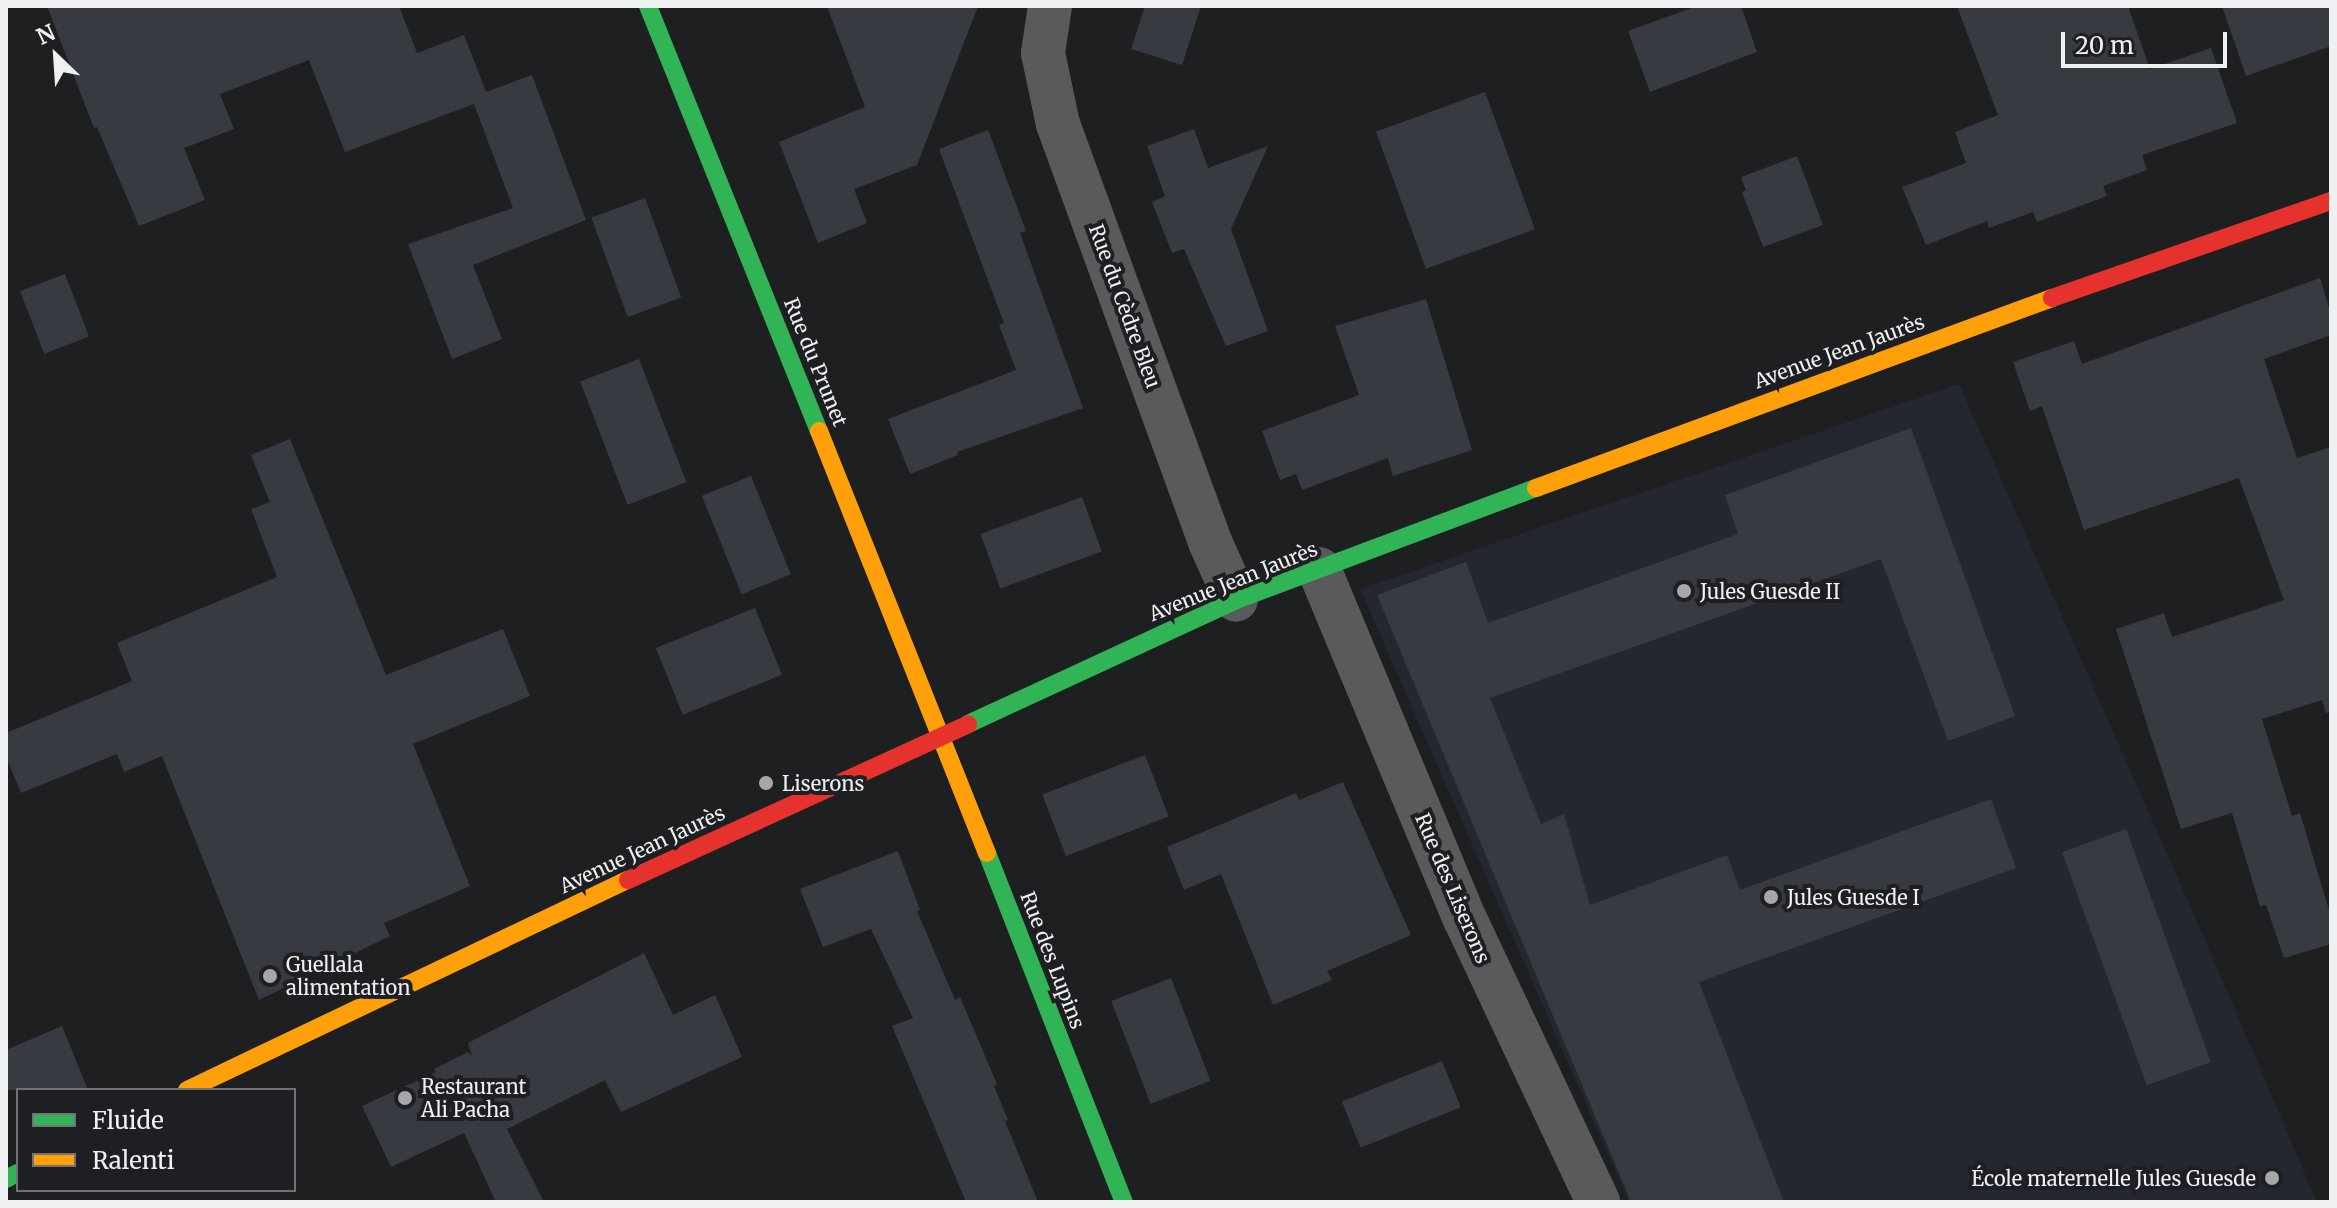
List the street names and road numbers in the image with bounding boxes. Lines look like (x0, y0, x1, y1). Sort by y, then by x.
street label: Rue du Cèdre Bleu (1084, 221, 1166, 391)
street label: Rue du Prunet (779, 294, 853, 430)
street label: Avenue Jean Jaurès (1751, 309, 1927, 393)
street label: Avenue Jean Jaurès (1145, 536, 1321, 626)
street label: Avenue Jean Jaurès (556, 800, 728, 898)
street label: Rue des Liserons (1411, 809, 1495, 967)
street label: Rue des Lupins (1016, 888, 1090, 1032)

